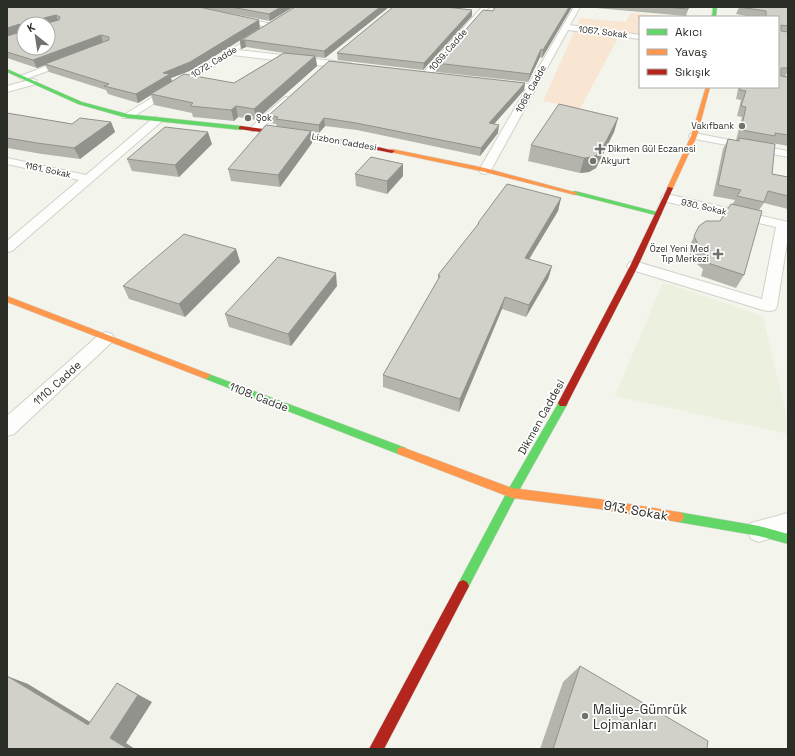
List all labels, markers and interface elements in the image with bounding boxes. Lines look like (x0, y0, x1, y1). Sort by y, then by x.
north arrow (16, 16, 56, 56)
legend (639, 16, 779, 88)
text: K (25, 20, 38, 35)
street label: 1067. Sokak (578, 23, 628, 41)
text: Akıcı (675, 24, 702, 40)
street label: 1069. Cadde (426, 26, 470, 74)
street label: 1072. Cadde (189, 43, 239, 81)
text: Yavaş (675, 44, 707, 60)
street label: 1068. Cadde (513, 63, 549, 115)
text: Sıkışık (675, 64, 711, 80)
place label: Şok (256, 112, 272, 124)
marker: Şok (243, 113, 253, 123)
place label: Vakıfbank (691, 120, 734, 132)
marker: Vakıfbank (737, 121, 747, 131)
street label: Lizbon Caddesi (311, 130, 377, 154)
place label: Dikmen Gül Eczanesi (608, 143, 696, 155)
marker: Dikmen Gül Eczanesi (595, 144, 605, 154)
place label: Akyurt (601, 155, 630, 167)
marker: Akyurt (588, 156, 598, 166)
street label: 1161. Sokak (24, 159, 72, 181)
street label: 930. Sokak (680, 196, 728, 218)
place label: Özel Yeni Med Tıp Merkezi (650, 243, 709, 265)
marker: Özel Yeni Med Tıp Merkezi (712, 248, 724, 260)
street label: 1110. Cadde (30, 358, 84, 408)
street label: Dikmen Caddesi (515, 377, 568, 457)
street label: 1108. Cadde (227, 379, 291, 415)
street label: 913. Sokak (603, 496, 669, 524)
place label: Maliye-Gümrük Lojmanları (593, 701, 687, 733)
marker: Maliye-Gümrük Lojmanları (580, 711, 590, 721)

